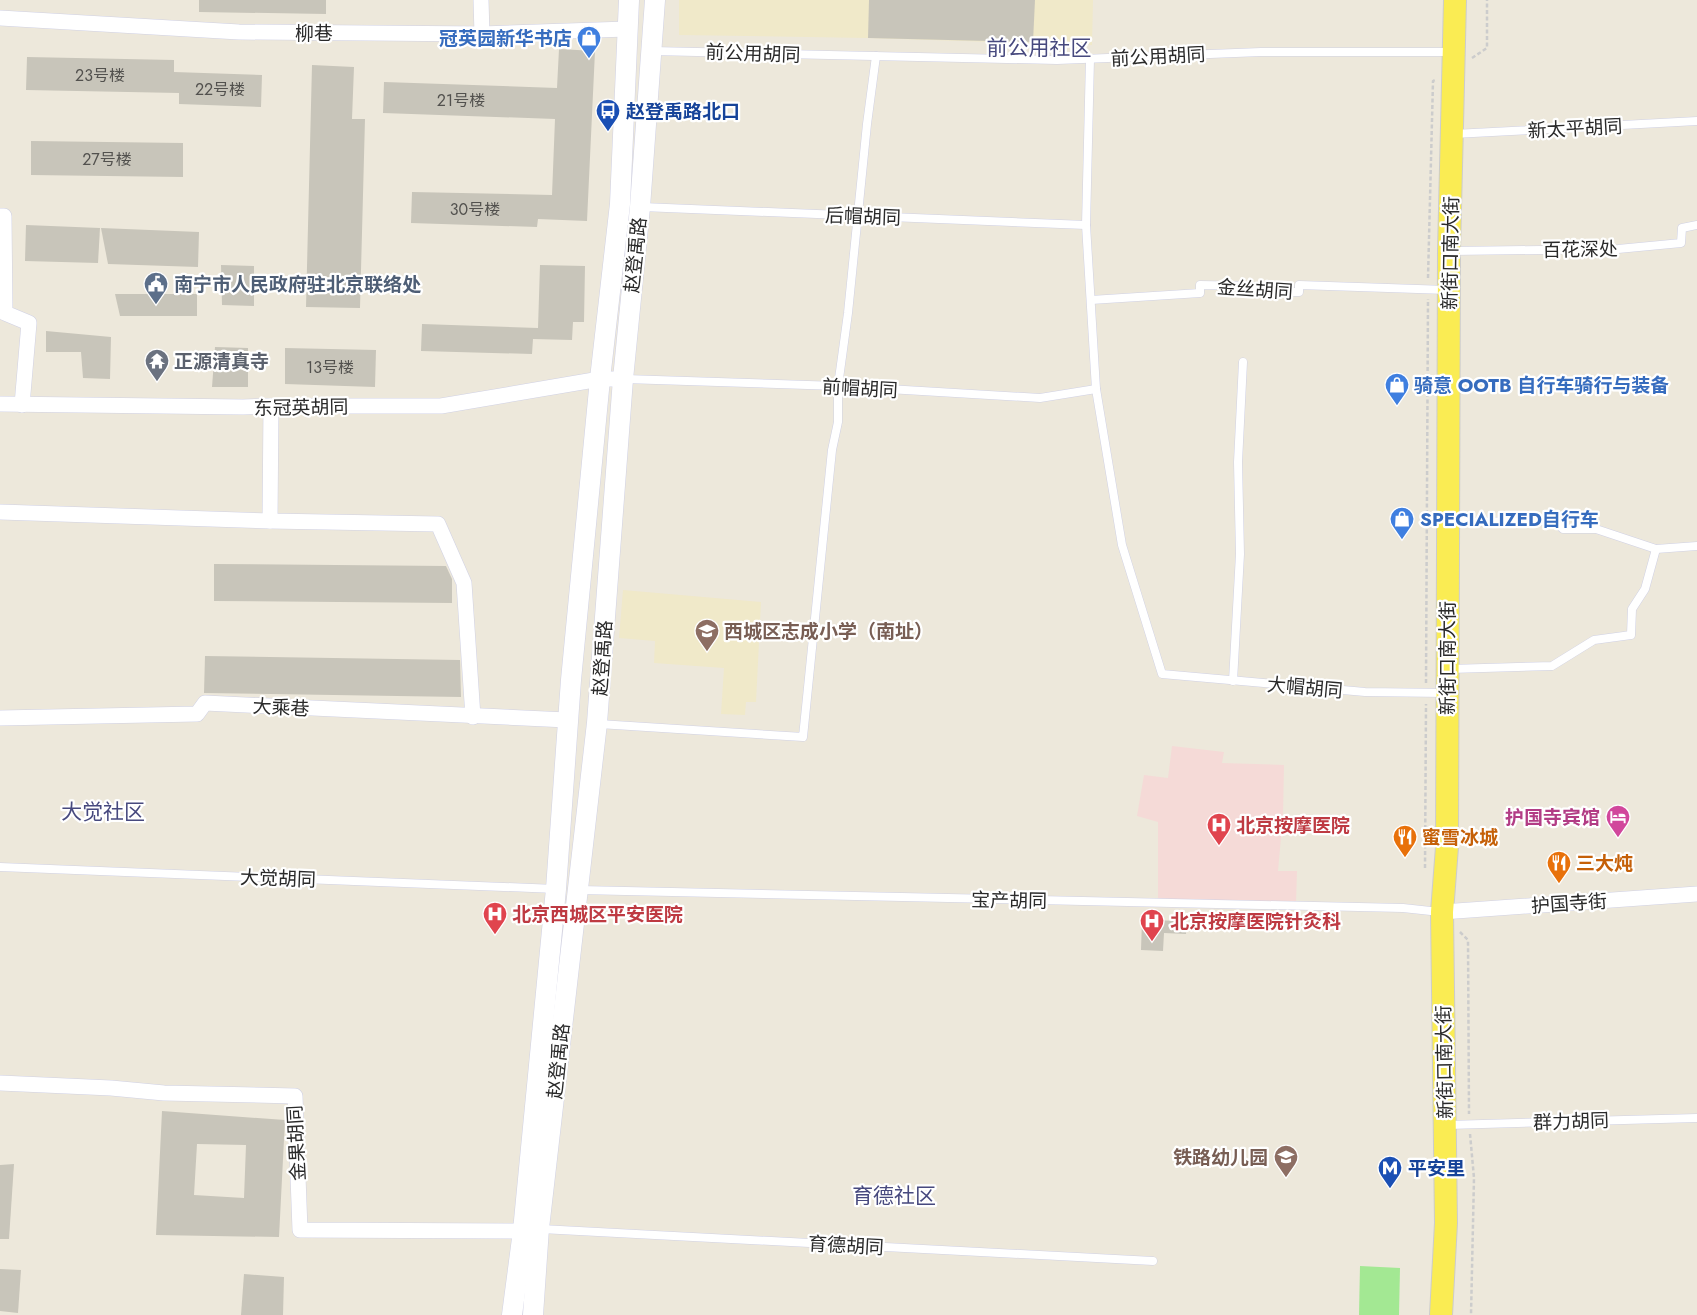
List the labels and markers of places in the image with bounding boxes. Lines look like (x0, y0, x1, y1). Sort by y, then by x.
place label: 冠英园新华书店 (439, 25, 572, 52)
shop icon: 冠英园新华书店 (576, 25, 602, 59)
bus stop icon: 赵登禹路北口 (595, 98, 621, 132)
place label: 赵登禹路北口 (626, 98, 740, 125)
public building icon: 南宁市人民政府驻北京联络处 (143, 271, 169, 305)
place label: 南宁市人民政府驻北京联络处 (174, 271, 421, 298)
temple icon: 正源清真寺 (144, 348, 170, 382)
place label: 正源清真寺 (174, 348, 269, 375)
shop icon: 骑意 OOTB 自行车骑行与装备 (1384, 372, 1410, 406)
place label: 骑意 OOTB 自行车骑行与装备 (1414, 372, 1669, 399)
shop icon: SPECIALIZED自行车 (1389, 506, 1415, 540)
place label: SPECIALIZED自行车 (1420, 506, 1599, 533)
school or university icon: 西城区志成小学（南址） (694, 618, 720, 652)
place label: 西城区志成小学（南址） (724, 618, 933, 645)
place label: 护国寺宾馆 (1505, 804, 1600, 831)
hotel icon: 护国寺宾馆 (1605, 804, 1631, 838)
hospital icon: 北京按摩医院 (1206, 812, 1232, 846)
place label: 北京按摩医院 (1236, 812, 1350, 839)
restaurant icon: 蜜雪冰城 (1392, 824, 1418, 858)
place label: 蜜雪冰城 (1422, 824, 1498, 851)
restaurant icon: 三大炖 (1546, 850, 1572, 884)
place label: 三大炖 (1576, 850, 1633, 877)
hospital icon: 北京西城区平安医院 (482, 901, 508, 935)
place label: 北京西城区平安医院 (512, 901, 683, 928)
hospital icon: 北京按摩医院针灸科 (1139, 908, 1165, 942)
place label: 北京按摩医院针灸科 (1170, 908, 1341, 935)
place label: 铁路幼儿园 (1173, 1144, 1268, 1171)
school or university icon: 铁路幼儿园 (1273, 1144, 1299, 1178)
metro station icon: 平安里 (1377, 1155, 1403, 1189)
place label: 平安里 (1408, 1155, 1465, 1182)

